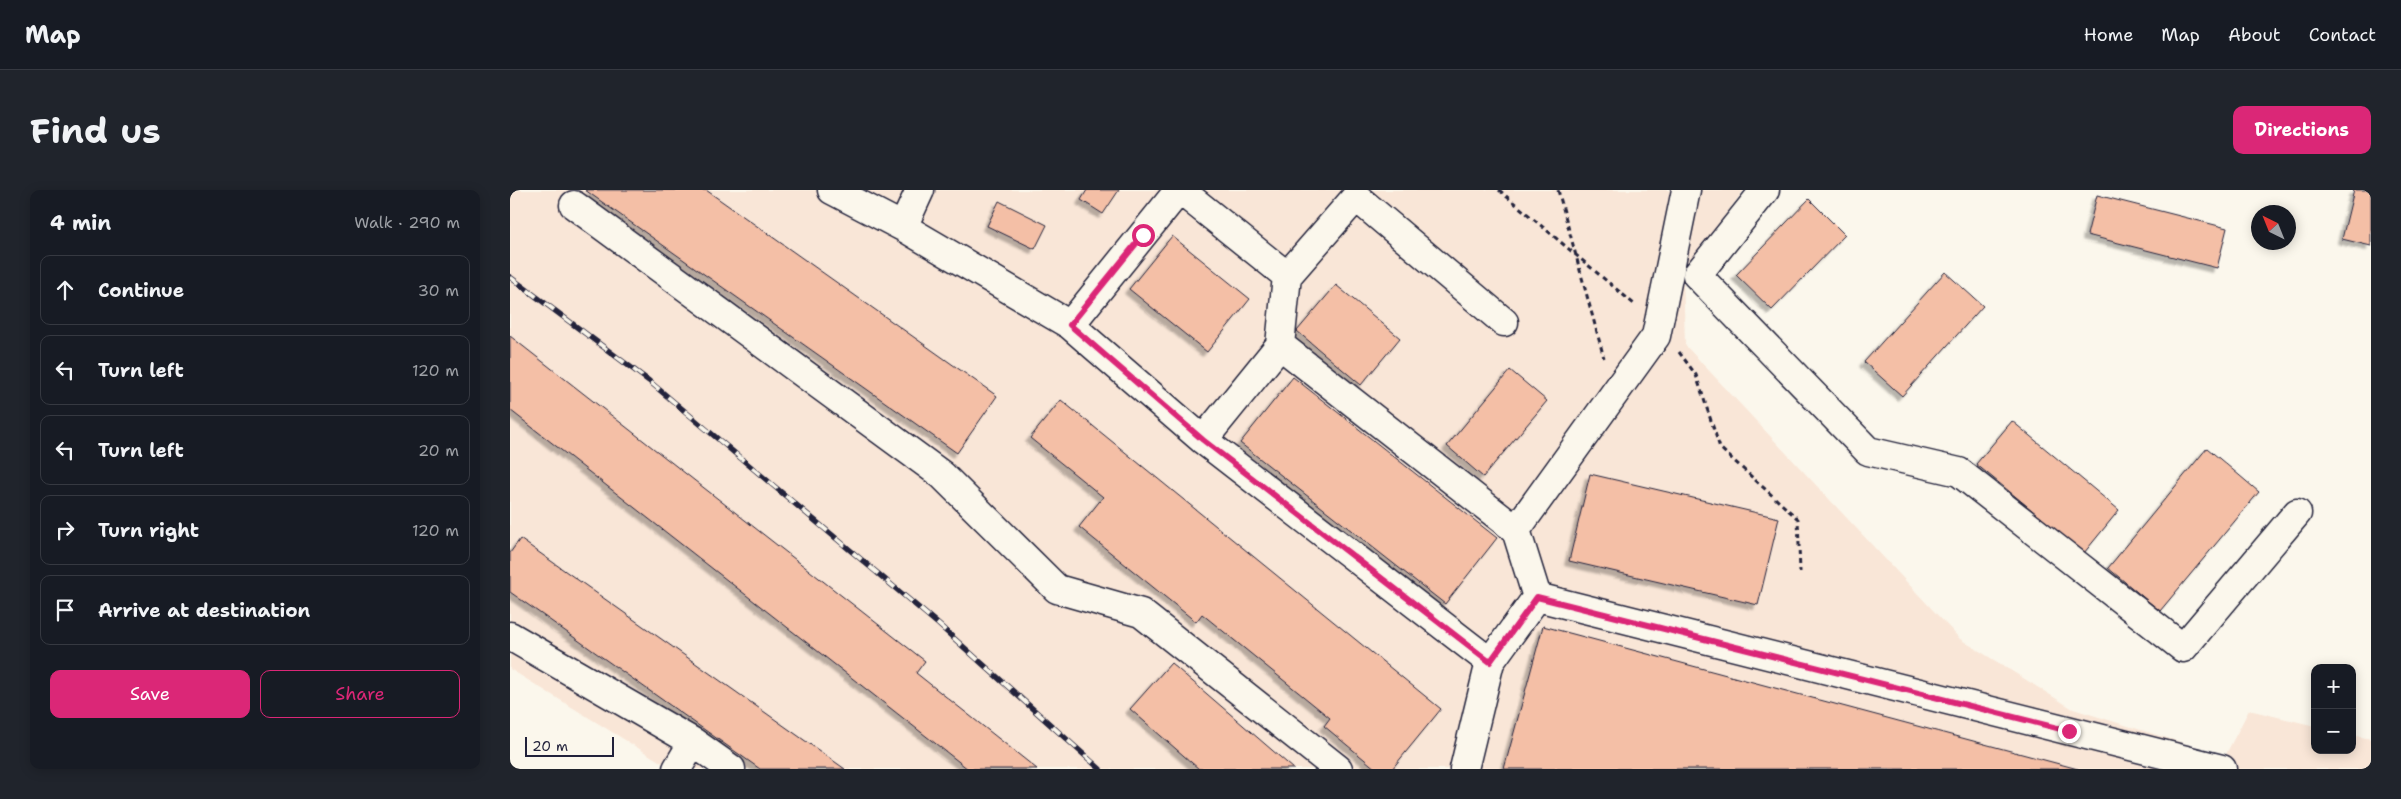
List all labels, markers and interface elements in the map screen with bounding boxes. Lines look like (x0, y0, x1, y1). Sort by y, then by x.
text: Map (25, 19, 81, 51)
text: Home (2084, 23, 2133, 47)
text: Map (2161, 23, 2200, 47)
text: About (2228, 23, 2281, 47)
text: Contact (2309, 23, 2376, 47)
button: Directions (2233, 106, 2371, 154)
text: Find us (30, 107, 161, 154)
north arrow (2251, 205, 2296, 250)
text: 4 min (50, 209, 111, 237)
text: Walk · 290 m (354, 212, 460, 233)
route start (1132, 224, 1155, 247)
icon: ahead (51, 276, 79, 304)
text: Continue (98, 278, 184, 303)
text: 30 m (418, 280, 459, 301)
icon: left (51, 356, 79, 384)
text: Turn left (98, 358, 184, 383)
text: 120 m (412, 360, 459, 381)
icon: left (51, 436, 79, 464)
text: Turn left (98, 438, 184, 463)
text: 20 m (418, 440, 459, 461)
icon: right (51, 516, 79, 544)
text: Turn right (98, 518, 199, 543)
text: 120 m (412, 520, 459, 541)
icon: arrive (51, 596, 79, 624)
text: Arrive at destination (98, 598, 310, 623)
map controls (2311, 664, 2356, 754)
button: + (2311, 664, 2356, 709)
button: Save (50, 670, 250, 718)
button: Share (260, 670, 460, 718)
button: − (2311, 709, 2356, 754)
route end (2058, 720, 2081, 743)
scale bar (525, 734, 614, 757)
text: 20 m (532, 737, 568, 755)

